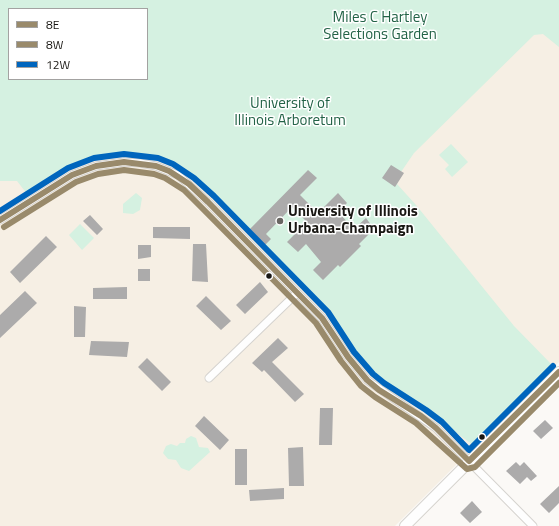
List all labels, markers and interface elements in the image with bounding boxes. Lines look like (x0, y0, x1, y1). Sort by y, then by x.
legend (8, 8, 148, 80)
park label: Miles C Hartley Selections Garden (323, 9, 437, 44)
text: 8E (46, 15, 59, 34)
text: 8W (46, 35, 63, 54)
text: 12W (46, 55, 70, 74)
park label: University of Illinois Arboretum (234, 95, 346, 130)
place label: University of Illinois Urbana-Champaign (288, 203, 418, 238)
marker: University of Illinois Urbana-Champaign (275, 216, 285, 226)
unlabelled marker (264, 271, 274, 281)
unlabelled marker (477, 432, 487, 442)

